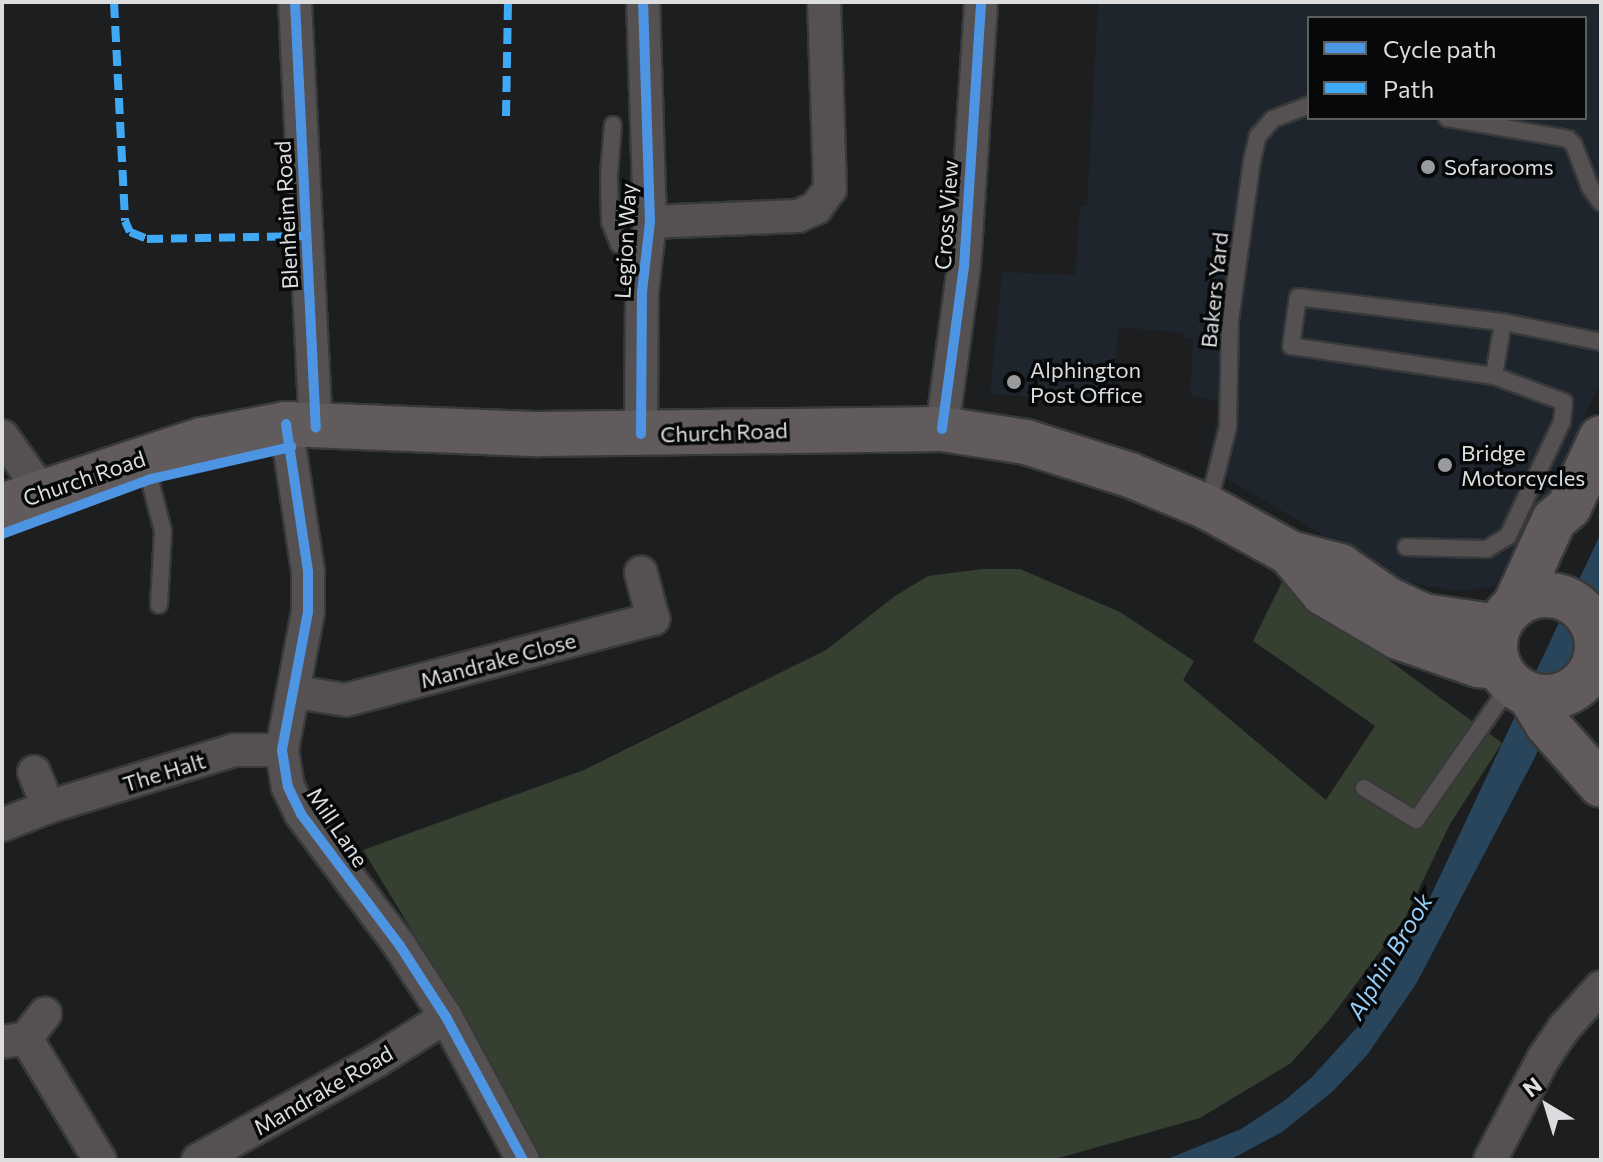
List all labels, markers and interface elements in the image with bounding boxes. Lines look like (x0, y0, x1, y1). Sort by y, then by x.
legend (1307, 16, 1587, 120)
text: Cycle path (1383, 34, 1497, 63)
text: Path (1383, 74, 1434, 103)
street label: Blenheim Road (269, 140, 303, 290)
place label: Sofarooms (1444, 154, 1554, 180)
marker: Sofarooms (1419, 158, 1437, 176)
street label: Cross View (929, 159, 963, 271)
street label: Legion Way (609, 183, 641, 299)
street label: Bakers Yard (1195, 231, 1233, 349)
place label: Alphington Post Office (1030, 356, 1143, 408)
marker: Alphington Post Office (1005, 373, 1023, 391)
street label: Church Road (660, 417, 788, 447)
place label: Bridge Motorcycles (1461, 439, 1585, 490)
street label: Church Road (19, 445, 149, 511)
marker: Bridge Motorcycles (1436, 456, 1454, 474)
street label: Mandrake Close (417, 627, 579, 693)
street label: The Halt (119, 747, 209, 797)
street label: Mill Lane (302, 782, 374, 872)
water label: Alphin Brook (1340, 888, 1438, 1024)
street label: Mandrake Road (249, 1039, 397, 1141)
north arrow (1507, 1066, 1587, 1146)
text: N (1517, 1071, 1547, 1102)

